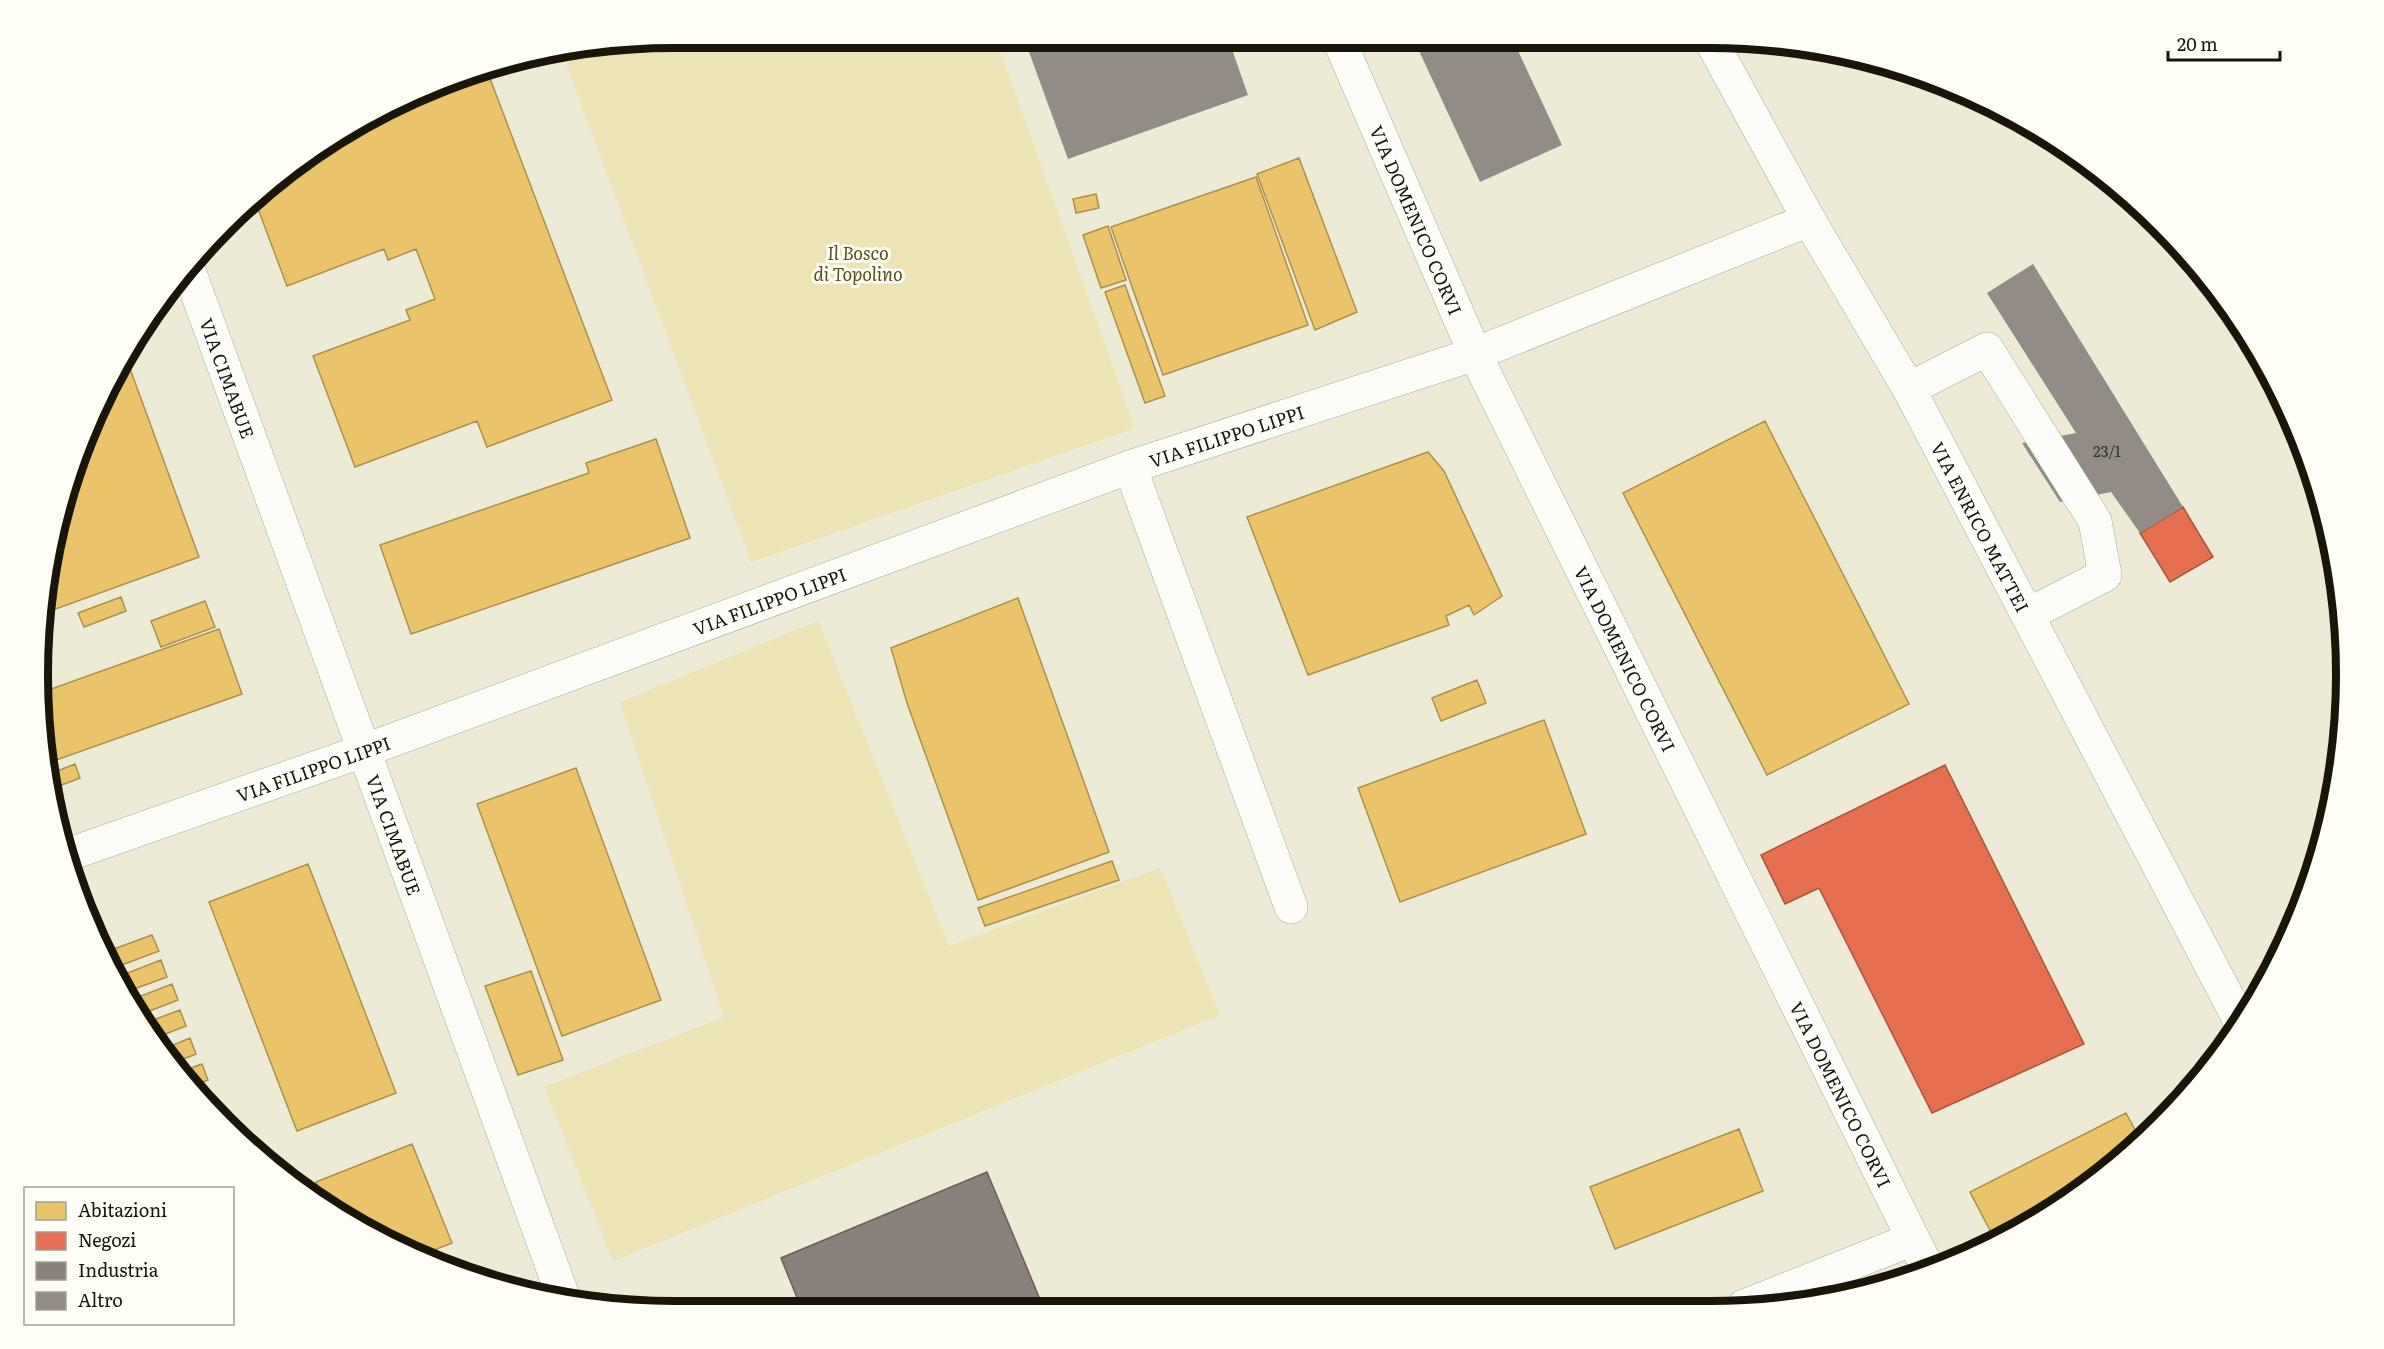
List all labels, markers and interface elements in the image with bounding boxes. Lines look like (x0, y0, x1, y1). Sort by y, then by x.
scale bar (2168, 24, 2280, 62)
text: 20 m (2177, 30, 2218, 57)
street label: VIA DOMENICO CORVI (1364, 121, 1470, 319)
park label: Il Bosco di Topolino (813, 239, 903, 287)
street label: VIA CIMABUE (194, 314, 262, 442)
street label: VIA FILIPPO LIPPI (1145, 397, 1307, 473)
street label: VIA ENRICO MATTEI (1925, 437, 2037, 617)
house number: 23/1 (2093, 439, 2121, 462)
street label: VIA FILIPPO LIPPI (689, 560, 850, 641)
street label: VIA DOMENICO CORVI (1568, 561, 1683, 756)
street label: VIA FILIPPO LIPPI (232, 729, 394, 808)
street label: VIA CIMABUE (360, 770, 429, 899)
street label: VIA DOMENICO CORVI (1784, 996, 1899, 1192)
legend (24, 1187, 234, 1325)
text: Abitazioni (78, 1196, 167, 1223)
text: Negozi (78, 1226, 136, 1253)
text: Industria (78, 1256, 159, 1283)
text: Altro (78, 1286, 123, 1313)

